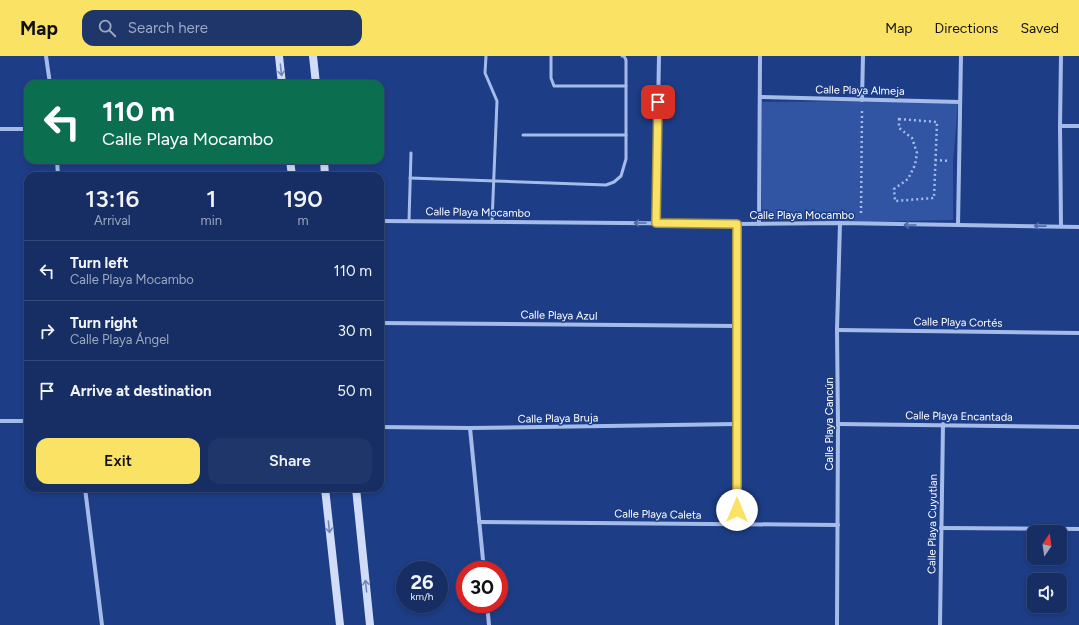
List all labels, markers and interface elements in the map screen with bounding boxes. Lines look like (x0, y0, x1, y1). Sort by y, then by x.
search box (82, 10, 362, 46)
text: Map (20, 17, 58, 40)
icon: search (96, 17, 118, 39)
text: Search here (128, 19, 208, 37)
text: Map (885, 20, 913, 37)
text: Directions (935, 20, 998, 37)
text: Saved (1020, 20, 1059, 37)
one-way arrow (277, 63, 285, 76)
street label: Calle Playa Almeja (815, 83, 905, 98)
pin (641, 85, 675, 119)
icon: arrive (647, 91, 669, 113)
text: 110 m (102, 94, 175, 128)
icon: left (36, 96, 88, 148)
text: Calle Playa Mocambo (102, 128, 274, 150)
text: 13:16 (85, 184, 139, 213)
text: 1 (206, 184, 216, 213)
text: 190 (283, 184, 323, 213)
street label: Calle Playa Mocambo (425, 205, 531, 220)
street label: Calle Playa Mocambo (750, 209, 854, 222)
text: Arrival (94, 213, 131, 228)
text: min (201, 213, 222, 228)
text: m (297, 213, 309, 228)
one-way arrow (634, 219, 647, 227)
one-way arrow (904, 221, 917, 229)
one-way arrow (1034, 222, 1047, 230)
text: Turn left (70, 254, 128, 272)
icon: left (36, 260, 58, 282)
text: 110 m (334, 262, 372, 280)
text: Calle Playa Mocambo (70, 272, 194, 287)
street label: Calle Playa Azul (520, 308, 598, 323)
text: Turn right (70, 314, 138, 332)
street label: Calle Playa Cortés (914, 315, 1002, 330)
icon: right (36, 320, 58, 342)
text: 30 m (338, 322, 372, 340)
text: Calle Playa Ángel (70, 332, 169, 347)
street label: Calle Playa Cancún (823, 377, 836, 471)
icon: arrive (36, 380, 58, 402)
text: Arrive at destination (70, 382, 211, 400)
text: 50 m (337, 382, 372, 400)
street label: Calle Playa Encantada (905, 409, 1013, 424)
street label: Calle Playa Bruja (518, 411, 598, 426)
button: Exit (36, 438, 200, 484)
button: Share (208, 438, 372, 484)
street label: Calle Playa Cuyutlan (925, 474, 940, 574)
position arrow (716, 489, 758, 531)
street label: Calle Playa Caleta (614, 507, 702, 522)
one-way arrow (326, 520, 333, 533)
north arrow (1027, 525, 1067, 565)
map controls (1027, 525, 1067, 613)
speed limit sign: 30 (456, 561, 508, 613)
text: 26 (410, 570, 434, 594)
button: sound (1027, 573, 1067, 613)
one-way arrow (362, 580, 370, 593)
text: km/h (411, 590, 433, 603)

